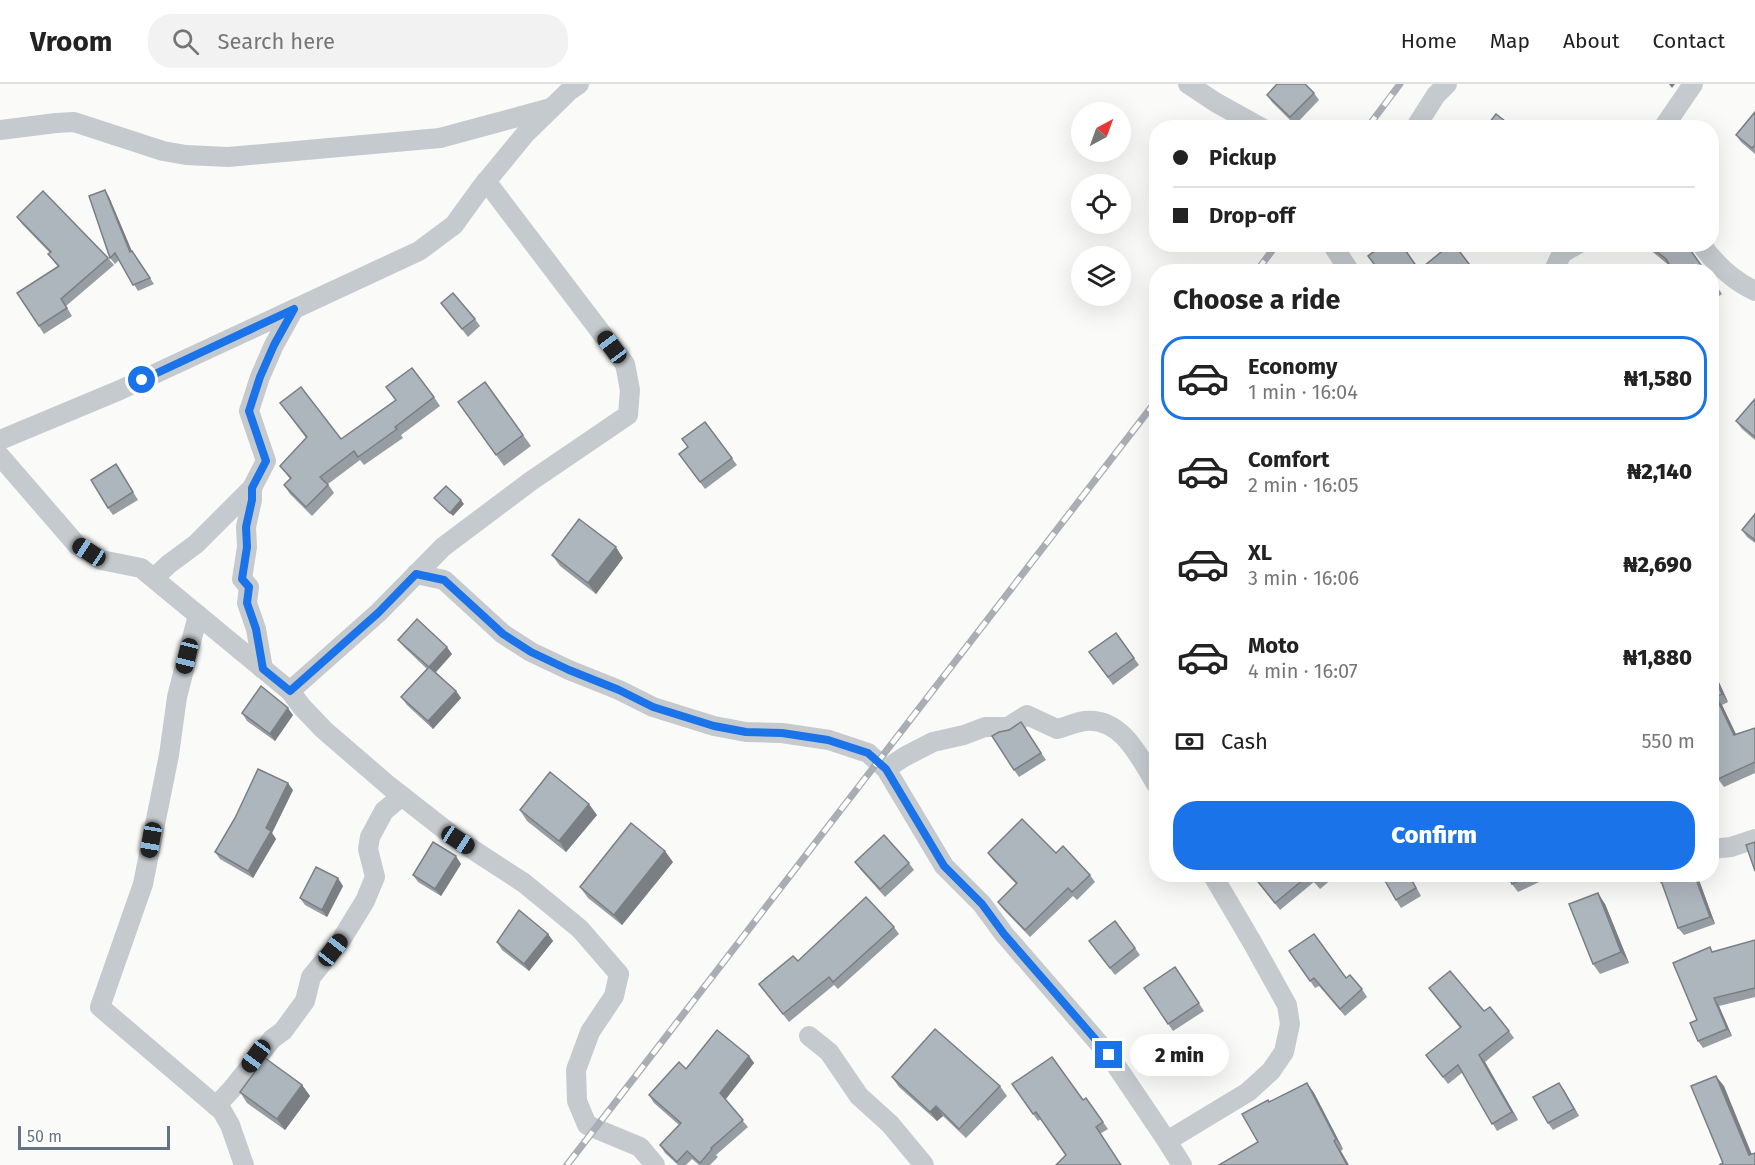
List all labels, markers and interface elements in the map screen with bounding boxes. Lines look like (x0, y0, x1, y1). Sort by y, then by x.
search box (148, 14, 568, 68)
text: Vroom (30, 25, 112, 58)
icon: search (169, 25, 202, 58)
text: Search here (217, 28, 335, 55)
text: Home (1401, 28, 1457, 54)
text: Map (1490, 28, 1530, 54)
text: About (1563, 28, 1620, 54)
text: Contact (1653, 28, 1725, 54)
north arrow (1071, 102, 1131, 162)
map controls (1071, 102, 1131, 306)
text: Pickup (1209, 144, 1277, 171)
button: locate (1071, 174, 1131, 234)
text: Drop-off (1209, 202, 1295, 229)
button: layers (1071, 246, 1131, 306)
text: Choose a ride (1173, 284, 1340, 316)
car (594, 327, 630, 367)
icon: car (1176, 351, 1230, 405)
text: Economy (1248, 353, 1337, 380)
text: ₦1,580 (1624, 365, 1692, 392)
route start (128, 366, 155, 393)
text: 1 min · 16:04 (1248, 380, 1358, 404)
icon: car (1176, 444, 1230, 498)
text: Comfort (1248, 446, 1329, 473)
text: ₦2,140 (1627, 458, 1692, 485)
text: 2 min · 16:05 (1248, 473, 1358, 497)
car (69, 535, 109, 569)
icon: car (1176, 537, 1230, 591)
text: XL (1248, 539, 1272, 566)
text: ₦2,690 (1623, 551, 1692, 578)
text: 3 min · 16:06 (1248, 566, 1359, 590)
icon: car (1176, 630, 1230, 684)
text: Moto (1248, 632, 1299, 659)
car (174, 636, 200, 676)
text: ₦1,880 (1623, 644, 1692, 671)
text: 4 min · 16:07 (1248, 659, 1358, 683)
icon: cash (1173, 725, 1206, 758)
text: Cash (1221, 728, 1268, 755)
text: 550 m (1641, 729, 1695, 753)
button: Confirm (1173, 801, 1695, 870)
car (139, 821, 163, 859)
car (438, 823, 478, 857)
car (315, 930, 351, 970)
callout: 2 min (1130, 1034, 1229, 1076)
car (238, 1036, 274, 1076)
route end (1095, 1041, 1122, 1068)
text: 2 min (1155, 1043, 1204, 1067)
scale bar (18, 1123, 170, 1150)
text: 50 m (27, 1127, 62, 1146)

